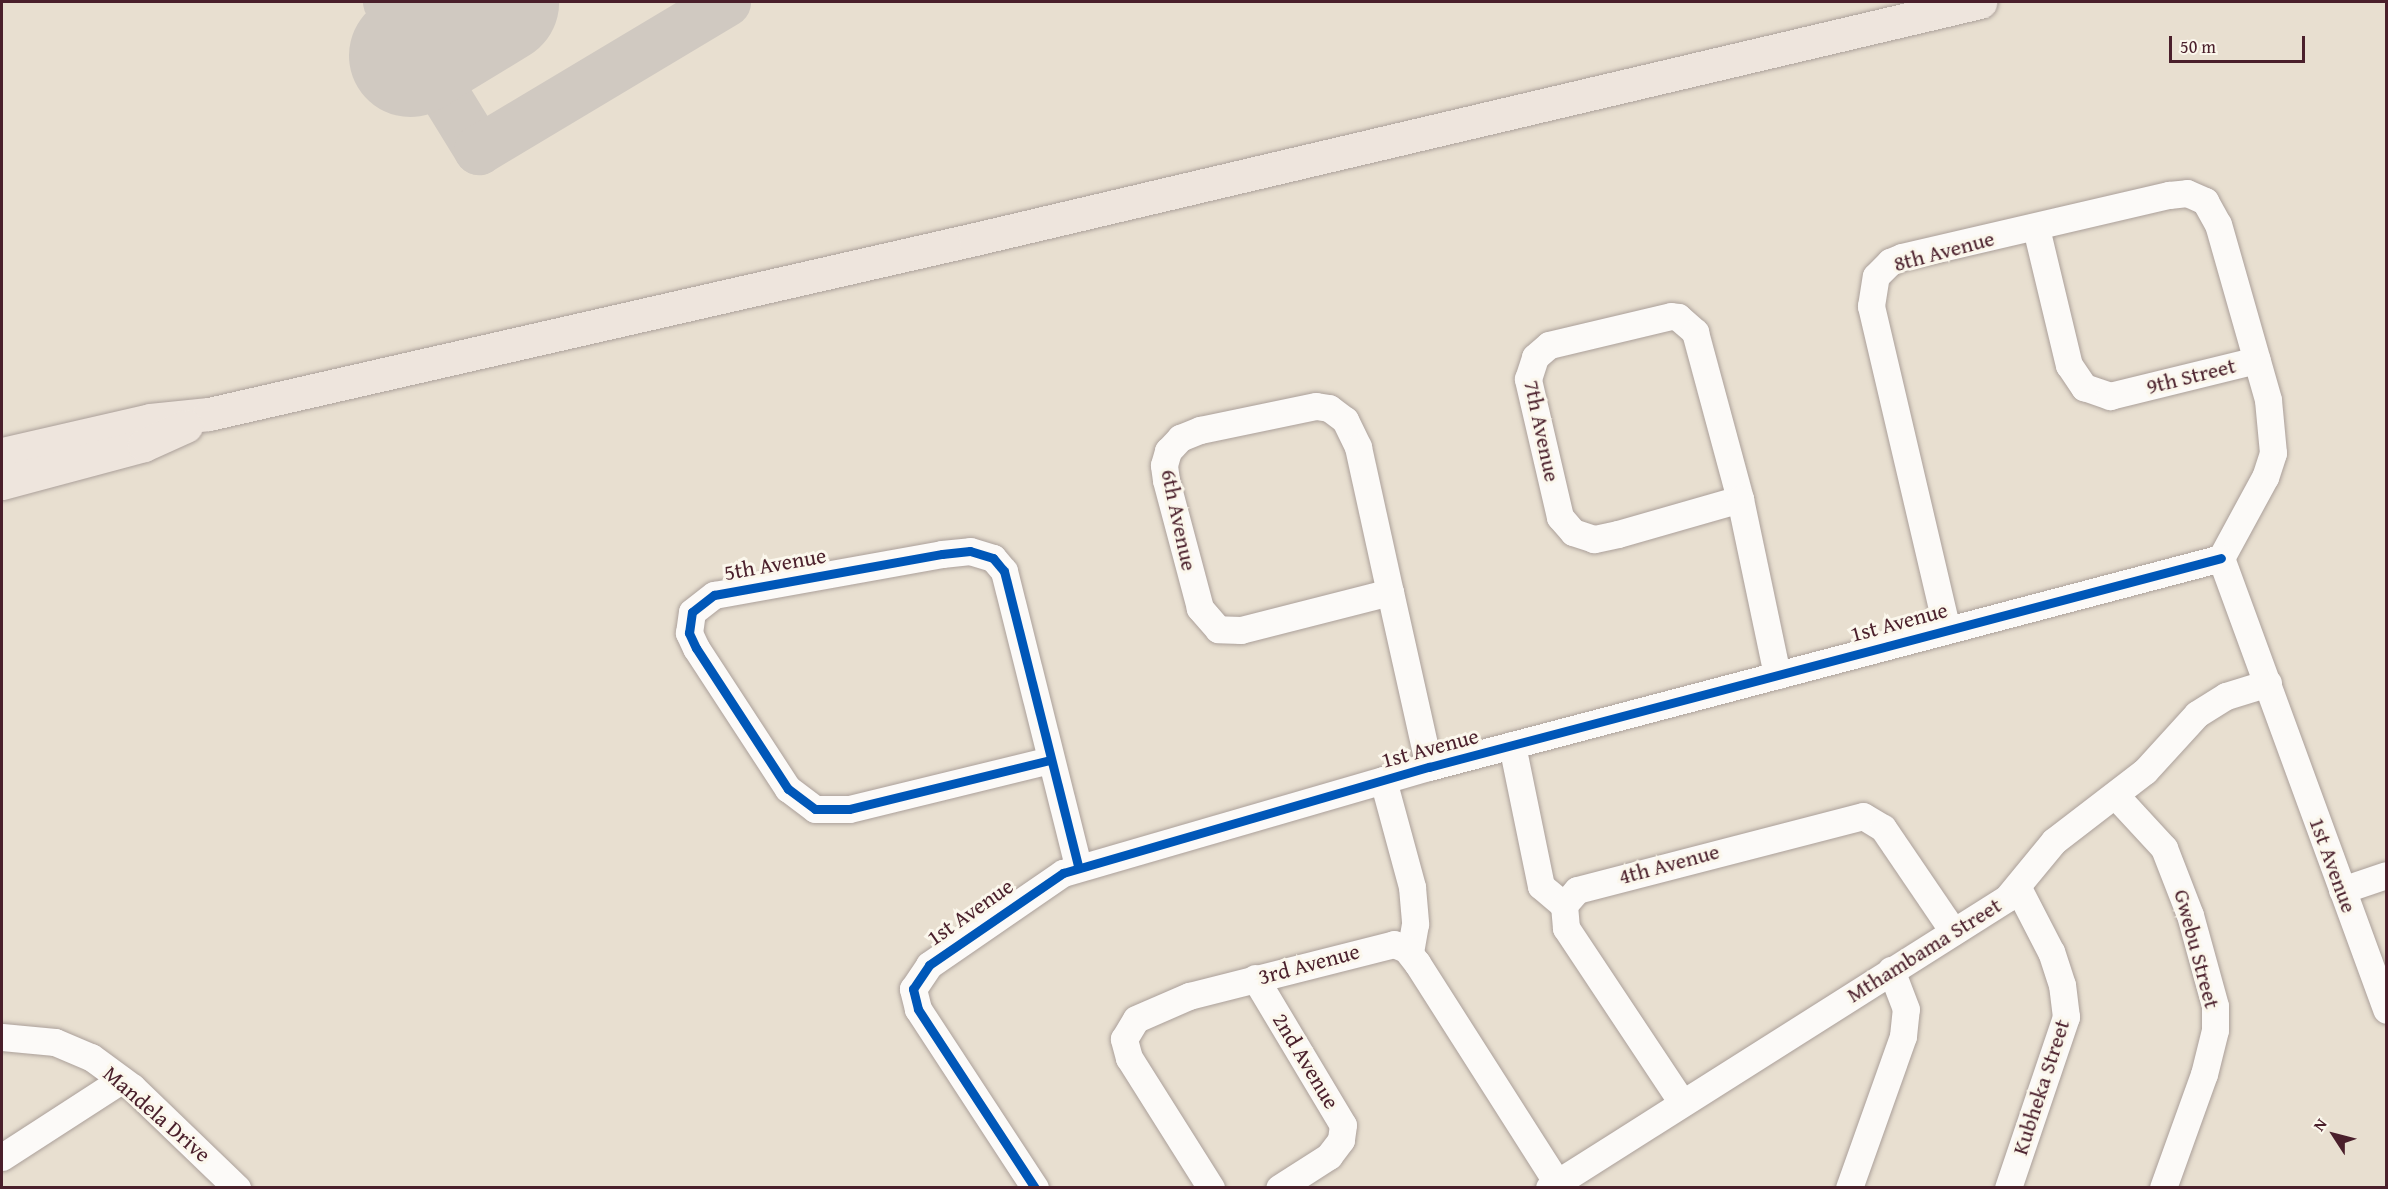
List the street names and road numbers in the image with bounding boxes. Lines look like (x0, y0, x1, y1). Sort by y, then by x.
street label: 8th Avenue (1891, 225, 1997, 277)
street label: 9th Street (2144, 352, 2238, 400)
street label: 7th Avenue (1518, 378, 1566, 484)
street label: 6th Avenue (1155, 467, 1203, 573)
street label: 5th Avenue (722, 542, 828, 586)
street label: 1st Avenue (1848, 596, 1950, 648)
street label: 1st Avenue (1379, 722, 1481, 774)
street label: 1st Avenue (2304, 814, 2362, 916)
street label: 4th Avenue (1616, 838, 1722, 890)
street label: 1st Avenue (922, 873, 1018, 951)
street label: Gwebu Street (2168, 887, 2226, 1011)
street label: Mthambama Street (1842, 892, 2006, 1008)
street label: 3rd Avenue (1256, 938, 1362, 990)
street label: 2nd Avenue (1267, 1008, 1345, 1114)
street label: Kubheka Street (2007, 1016, 2075, 1158)
street label: Mandela Drive (98, 1060, 216, 1168)

